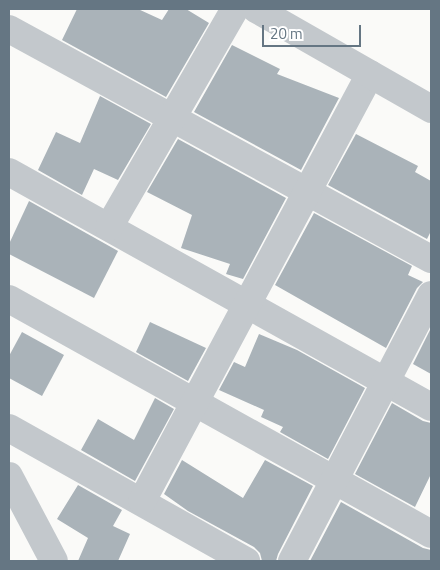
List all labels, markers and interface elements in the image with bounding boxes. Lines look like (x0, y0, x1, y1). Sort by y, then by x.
scale bar (265, 15, 364, 47)
text: 20 m (270, 22, 303, 45)

